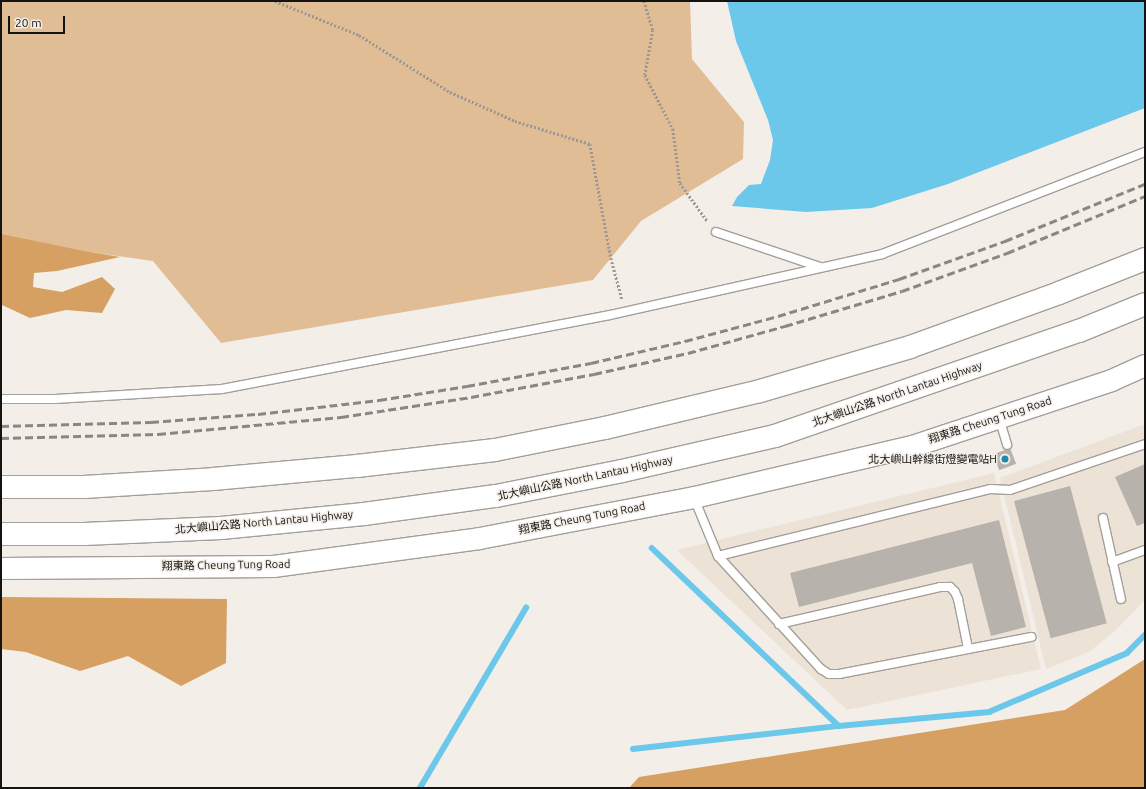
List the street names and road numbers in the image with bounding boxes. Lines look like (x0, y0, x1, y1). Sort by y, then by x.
street label: 北大嶼山公路 North Lantau Highway (810, 359, 984, 429)
street label: 翔東路 Cheung Tung Road (927, 394, 1053, 446)
street label: 北大嶼山公路 North Lantau Highway (496, 453, 674, 503)
street label: 翔東路 Cheung Tung Road (518, 499, 646, 537)
street label: 北大嶼山公路 North Lantau Highway (174, 508, 354, 536)
street label: 翔東路 Cheung Tung Road (162, 557, 290, 573)

